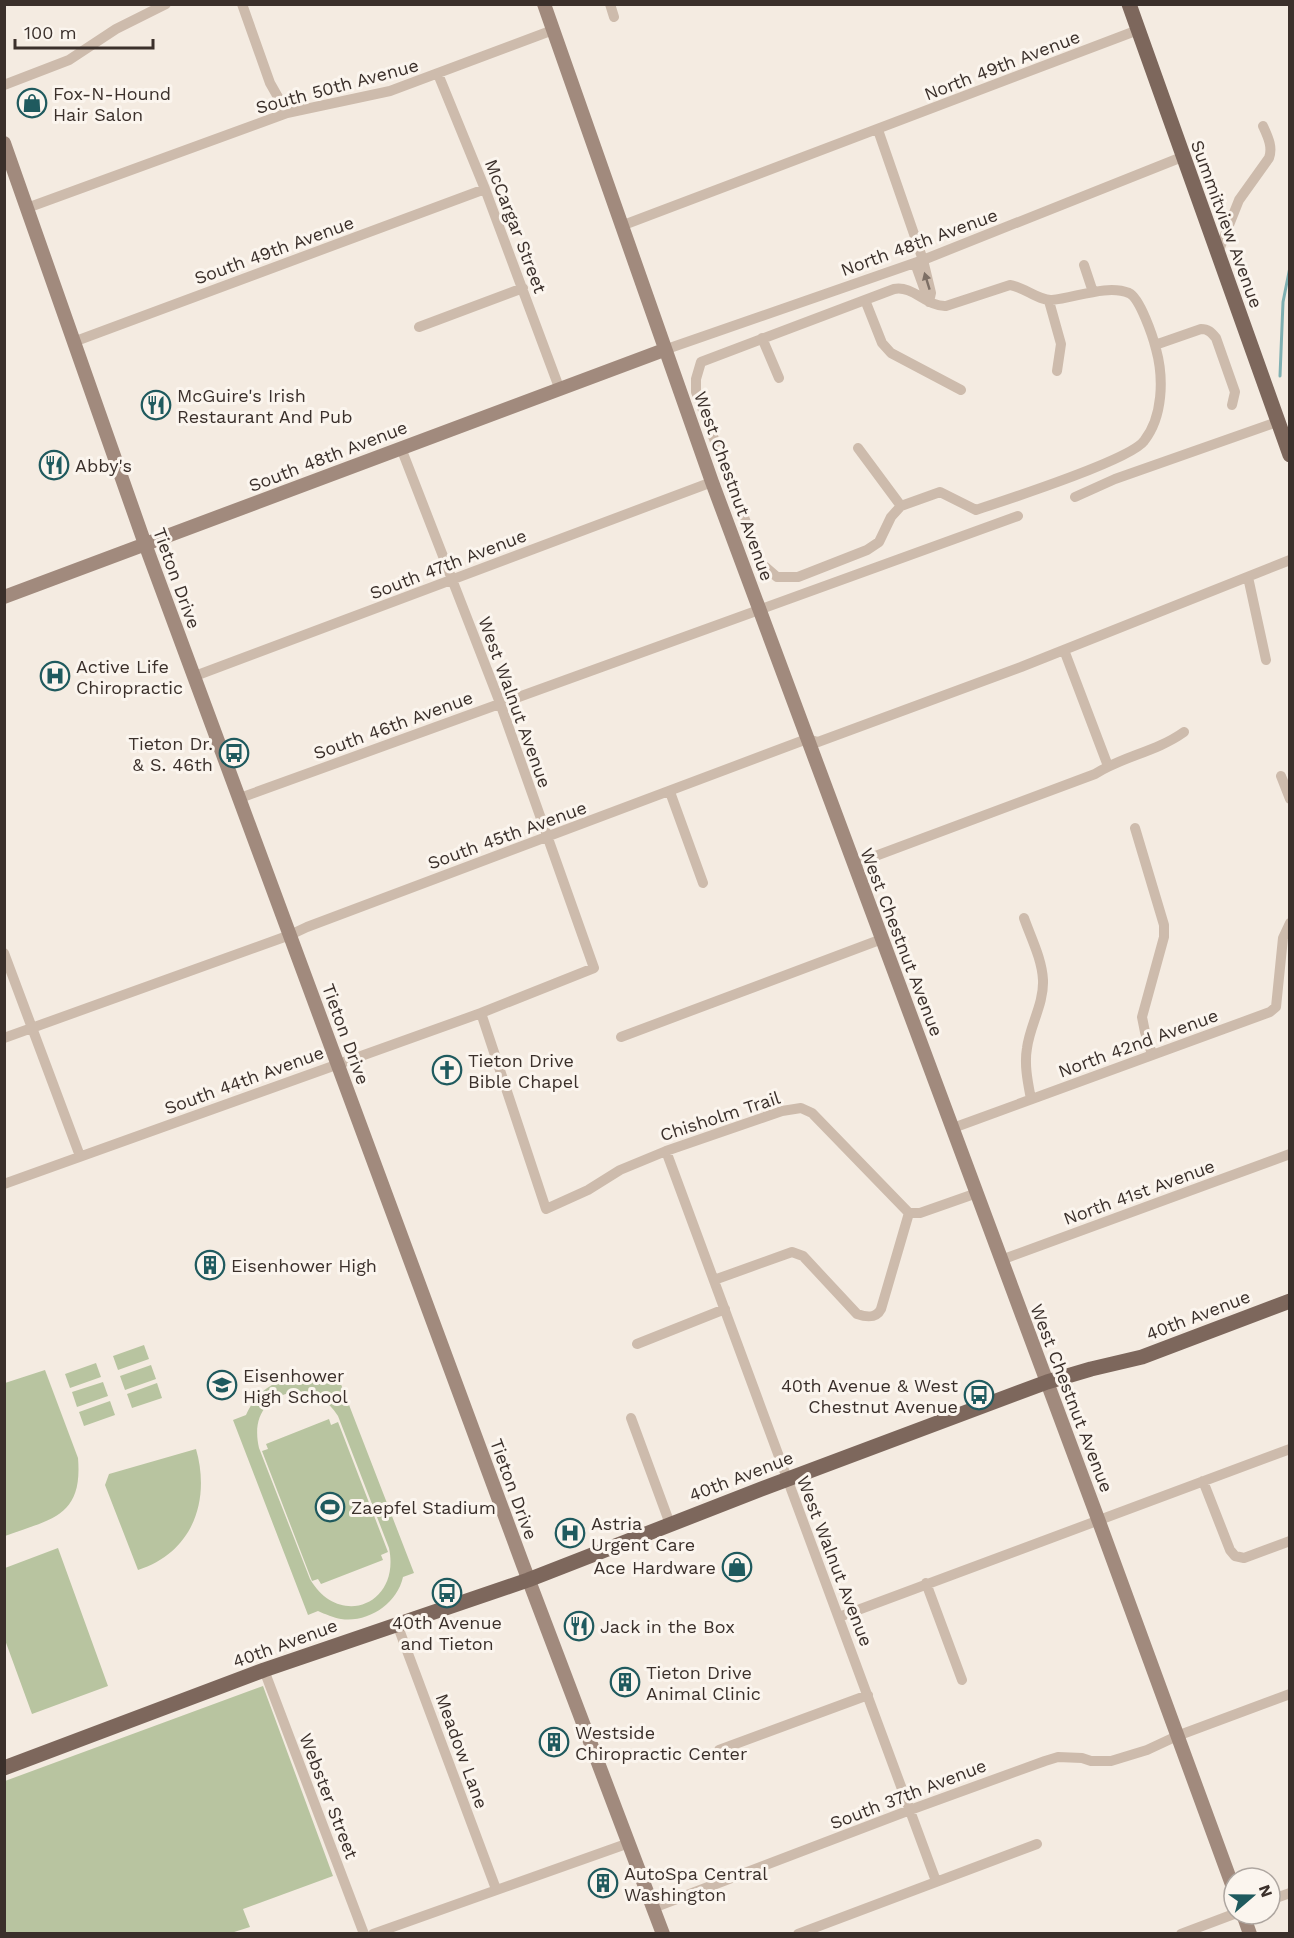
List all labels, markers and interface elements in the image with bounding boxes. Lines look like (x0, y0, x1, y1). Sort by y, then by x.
scale bar (15, 12, 153, 50)
text: 100 m (24, 22, 77, 43)
street label: North 49th Avenue (921, 26, 1083, 104)
street label: South 50th Avenue (253, 54, 421, 118)
place label: Fox-N-Hound Hair Salon (53, 83, 171, 125)
shop icon: Fox-N-Hound Hair Salon (16, 87, 48, 119)
street label: Summitview Avenue (1187, 137, 1267, 311)
street label: McCargar Street (481, 156, 551, 296)
street label: North 48th Avenue (838, 204, 1000, 280)
street label: South 49th Avenue (191, 211, 357, 289)
one-way arrow (922, 272, 931, 290)
place label: McGuire's Irish Restaurant And Pub (177, 385, 352, 427)
street label: West Chestnut Avenue (690, 388, 778, 584)
restaurant icon: McGuire's Irish Restaurant And Pub (140, 389, 172, 421)
street label: South 48th Avenue (246, 416, 410, 496)
restaurant icon: Abby's (38, 449, 70, 481)
place label: Abby's (75, 455, 132, 476)
street label: South 47th Avenue (367, 524, 529, 604)
street label: Tieton Drive (149, 525, 205, 631)
street label: West Walnut Avenue (474, 613, 556, 791)
place label: Active Life Chiropractic (76, 656, 183, 698)
hospital icon: Active Life Chiropractic (39, 660, 71, 692)
street label: South 46th Avenue (310, 686, 476, 764)
place label: Tieton Dr. & S. 46th (128, 733, 213, 775)
bus stop icon: Tieton Dr. & S. 46th (218, 737, 250, 769)
street label: South 45th Avenue (425, 796, 589, 874)
street label: West Chestnut Avenue (856, 845, 948, 1039)
street label: Tieton Drive (318, 981, 374, 1087)
street label: North 42nd Avenue (1055, 1004, 1221, 1082)
street label: South 44th Avenue (161, 1041, 327, 1119)
place label: Tieton Drive Bible Chapel (468, 1050, 579, 1092)
church icon: Tieton Drive Bible Chapel (431, 1054, 463, 1086)
street label: Chisholm Trail (657, 1087, 783, 1145)
street label: North 41st Avenue (1061, 1155, 1217, 1229)
building icon: Eisenhower High (194, 1249, 226, 1281)
place label: Eisenhower High (231, 1255, 377, 1276)
street label: 40th Avenue (1143, 1285, 1253, 1345)
street label: West Chestnut Avenue (1026, 1301, 1118, 1495)
place label: Eisenhower High School (243, 1365, 348, 1407)
school or university icon: Eisenhower High School (206, 1369, 238, 1401)
place label: 40th Avenue & West Chestnut Avenue (781, 1375, 958, 1417)
bus stop icon: 40th Avenue & West Chestnut Avenue (963, 1379, 995, 1411)
street label: Tieton Drive (486, 1436, 542, 1542)
street label: 40th Avenue (686, 1446, 796, 1506)
street label: West Walnut Avenue (793, 1473, 877, 1649)
sports icon: Zaepfel Stadium (314, 1491, 346, 1523)
place label: Zaepfel Stadium (351, 1497, 496, 1518)
place label: Astria Urgent Care (591, 1513, 695, 1555)
hospital icon: Astria Urgent Care (554, 1517, 586, 1549)
shop icon: Ace Hardware (721, 1551, 753, 1583)
place label: Ace Hardware (594, 1557, 716, 1578)
bus stop icon: 40th Avenue and Tieton (431, 1577, 463, 1609)
restaurant icon: Jack in the Box (563, 1610, 595, 1642)
place label: 40th Avenue and Tieton (392, 1612, 502, 1654)
street label: 40th Avenue (230, 1614, 340, 1672)
place label: Jack in the Box (600, 1616, 735, 1637)
place label: Tieton Drive Animal Clinic (646, 1662, 761, 1704)
building icon: Tieton Drive Animal Clinic (609, 1666, 641, 1698)
street label: Meadow Lane (431, 1691, 493, 1811)
place label: Westside Chiropractic Center (575, 1722, 747, 1764)
building icon: Westside Chiropractic Center (538, 1726, 570, 1758)
street label: Webster Street (295, 1730, 363, 1862)
street label: South 37th Avenue (827, 1754, 989, 1834)
place label: AutoSpa Central Washington (624, 1863, 768, 1905)
north arrow (1222, 1866, 1282, 1926)
building icon: AutoSpa Central Washington (587, 1867, 619, 1899)
text: N (1255, 1882, 1277, 1900)

